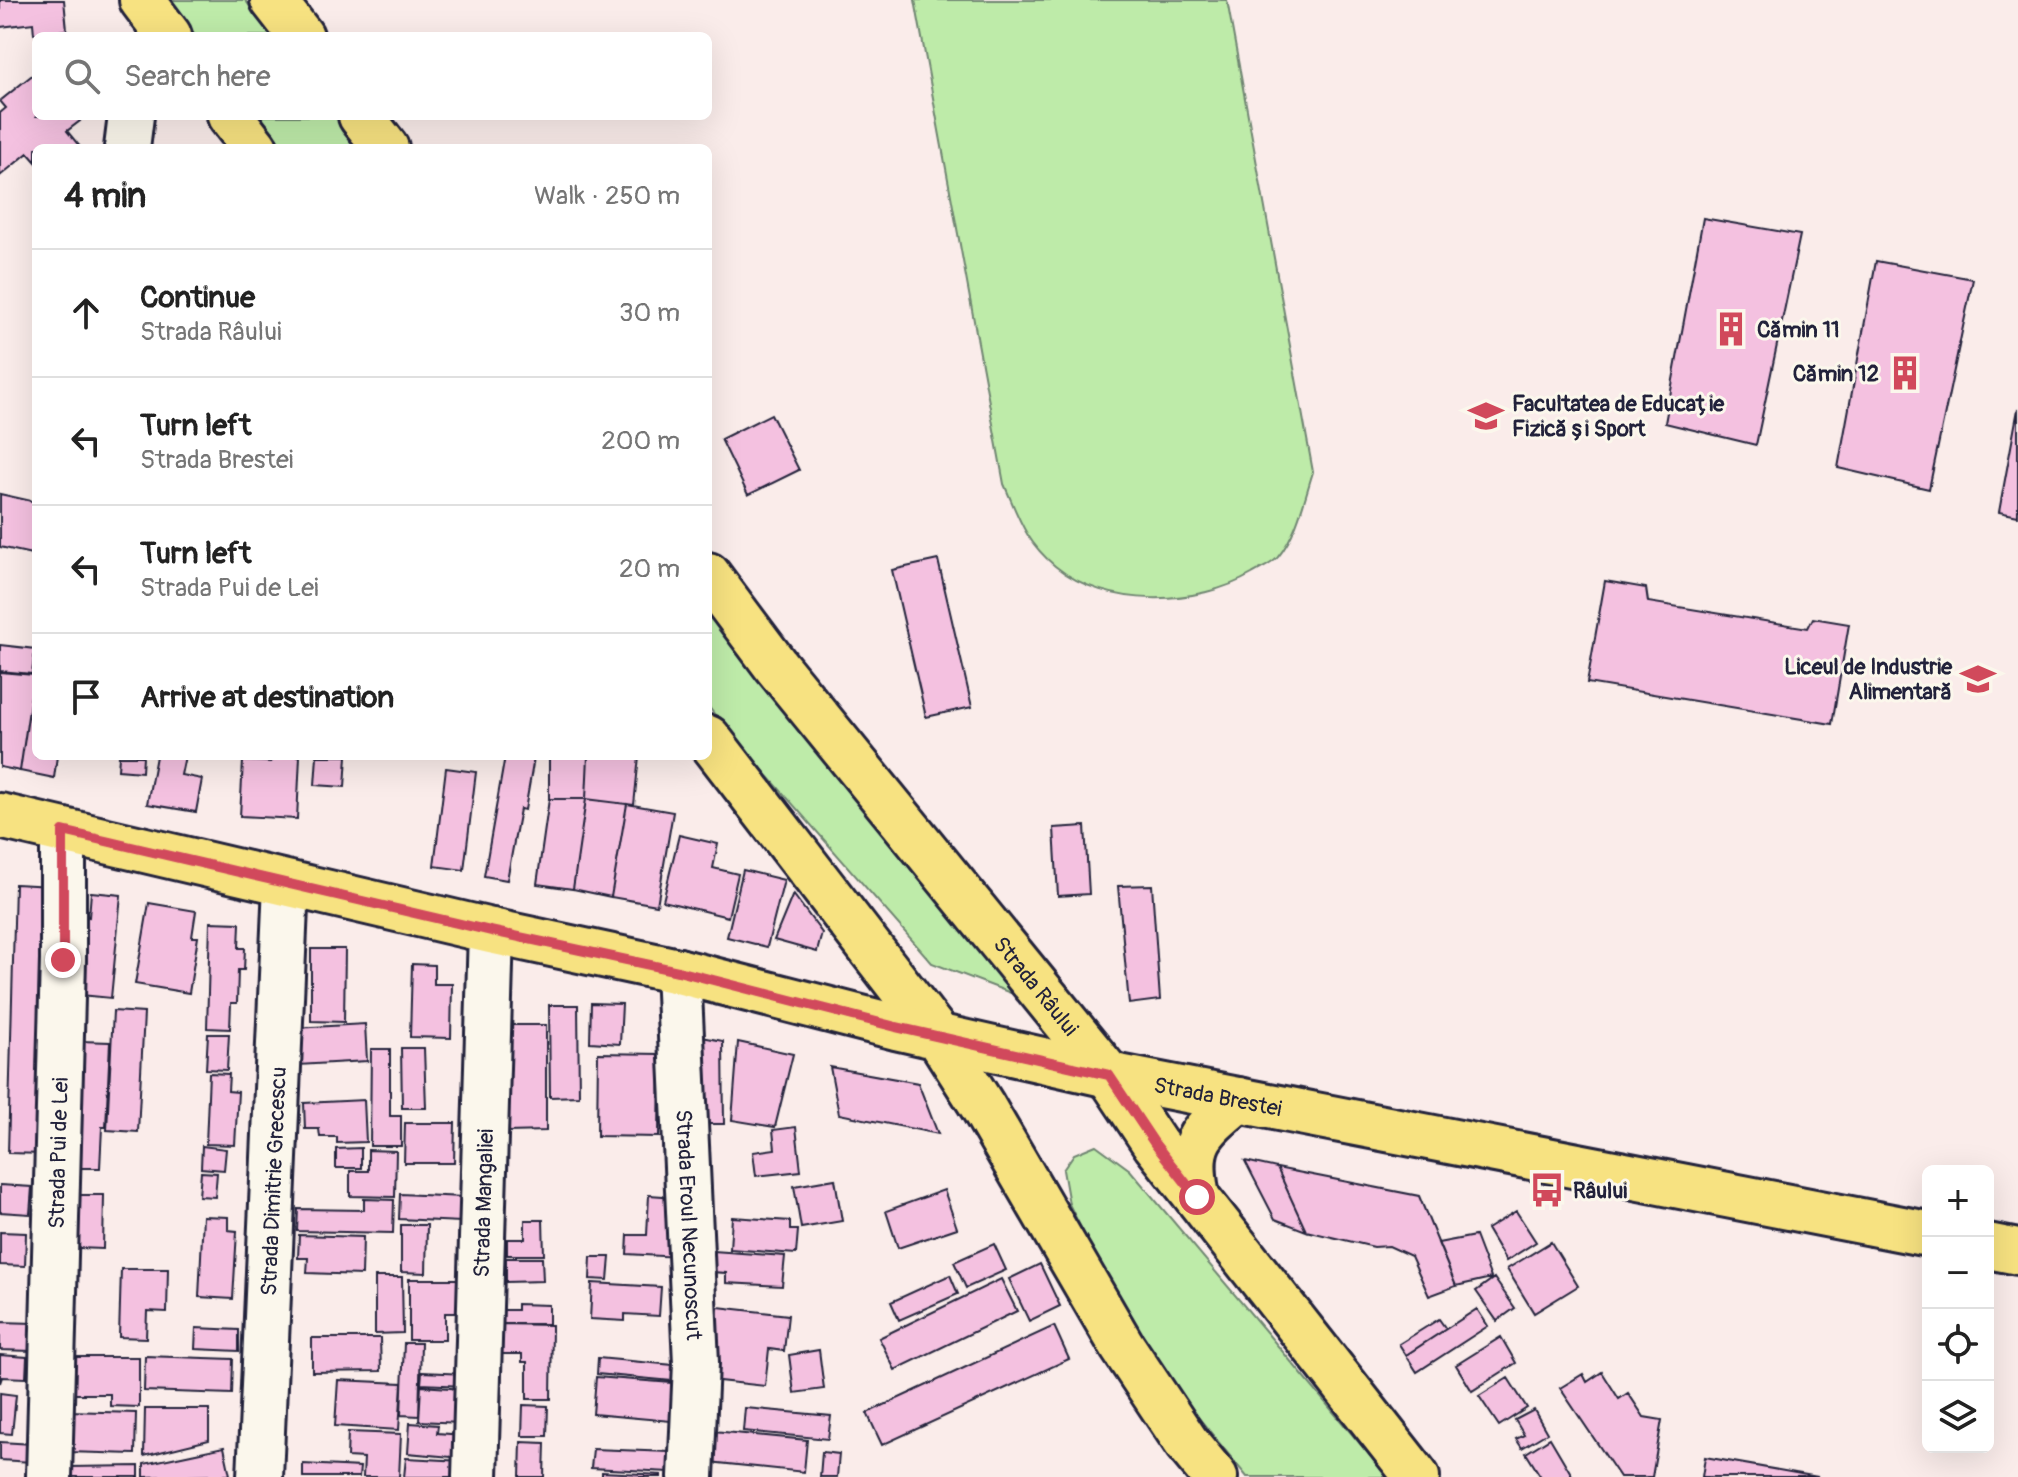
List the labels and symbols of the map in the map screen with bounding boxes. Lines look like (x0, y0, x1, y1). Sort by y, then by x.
building icon: Cămin 11 (1712, 310, 1750, 348)
place label: Cămin 11 (1757, 316, 1840, 344)
building icon: Cămin 12 (1886, 354, 1924, 392)
place label: Cămin 12 (1793, 360, 1879, 388)
place label: Facultatea de Educație Fizică și Sport (1512, 390, 1725, 443)
school or university icon: Facultatea de Educație Fizică și Sport (1467, 397, 1505, 435)
place label: Liceul de Industrie Alimentară (1784, 653, 1953, 706)
school or university icon: Liceul de Industrie Alimentară (1959, 660, 1997, 698)
street label: Strada Râului (987, 931, 1084, 1042)
route end (45, 942, 81, 978)
street label: Strada Dimitrie Grecescu (255, 1066, 293, 1297)
street label: Strada Brestei (1151, 1071, 1284, 1123)
street label: Strada Pui de Lei (43, 1077, 75, 1229)
street label: Strada Eroul Necunoscut (669, 1109, 708, 1341)
street label: Strada Mangaliei (468, 1128, 500, 1278)
bus stop icon: Râului (1528, 1171, 1566, 1209)
place label: Râului (1573, 1177, 1627, 1205)
route start (1179, 1179, 1215, 1215)

